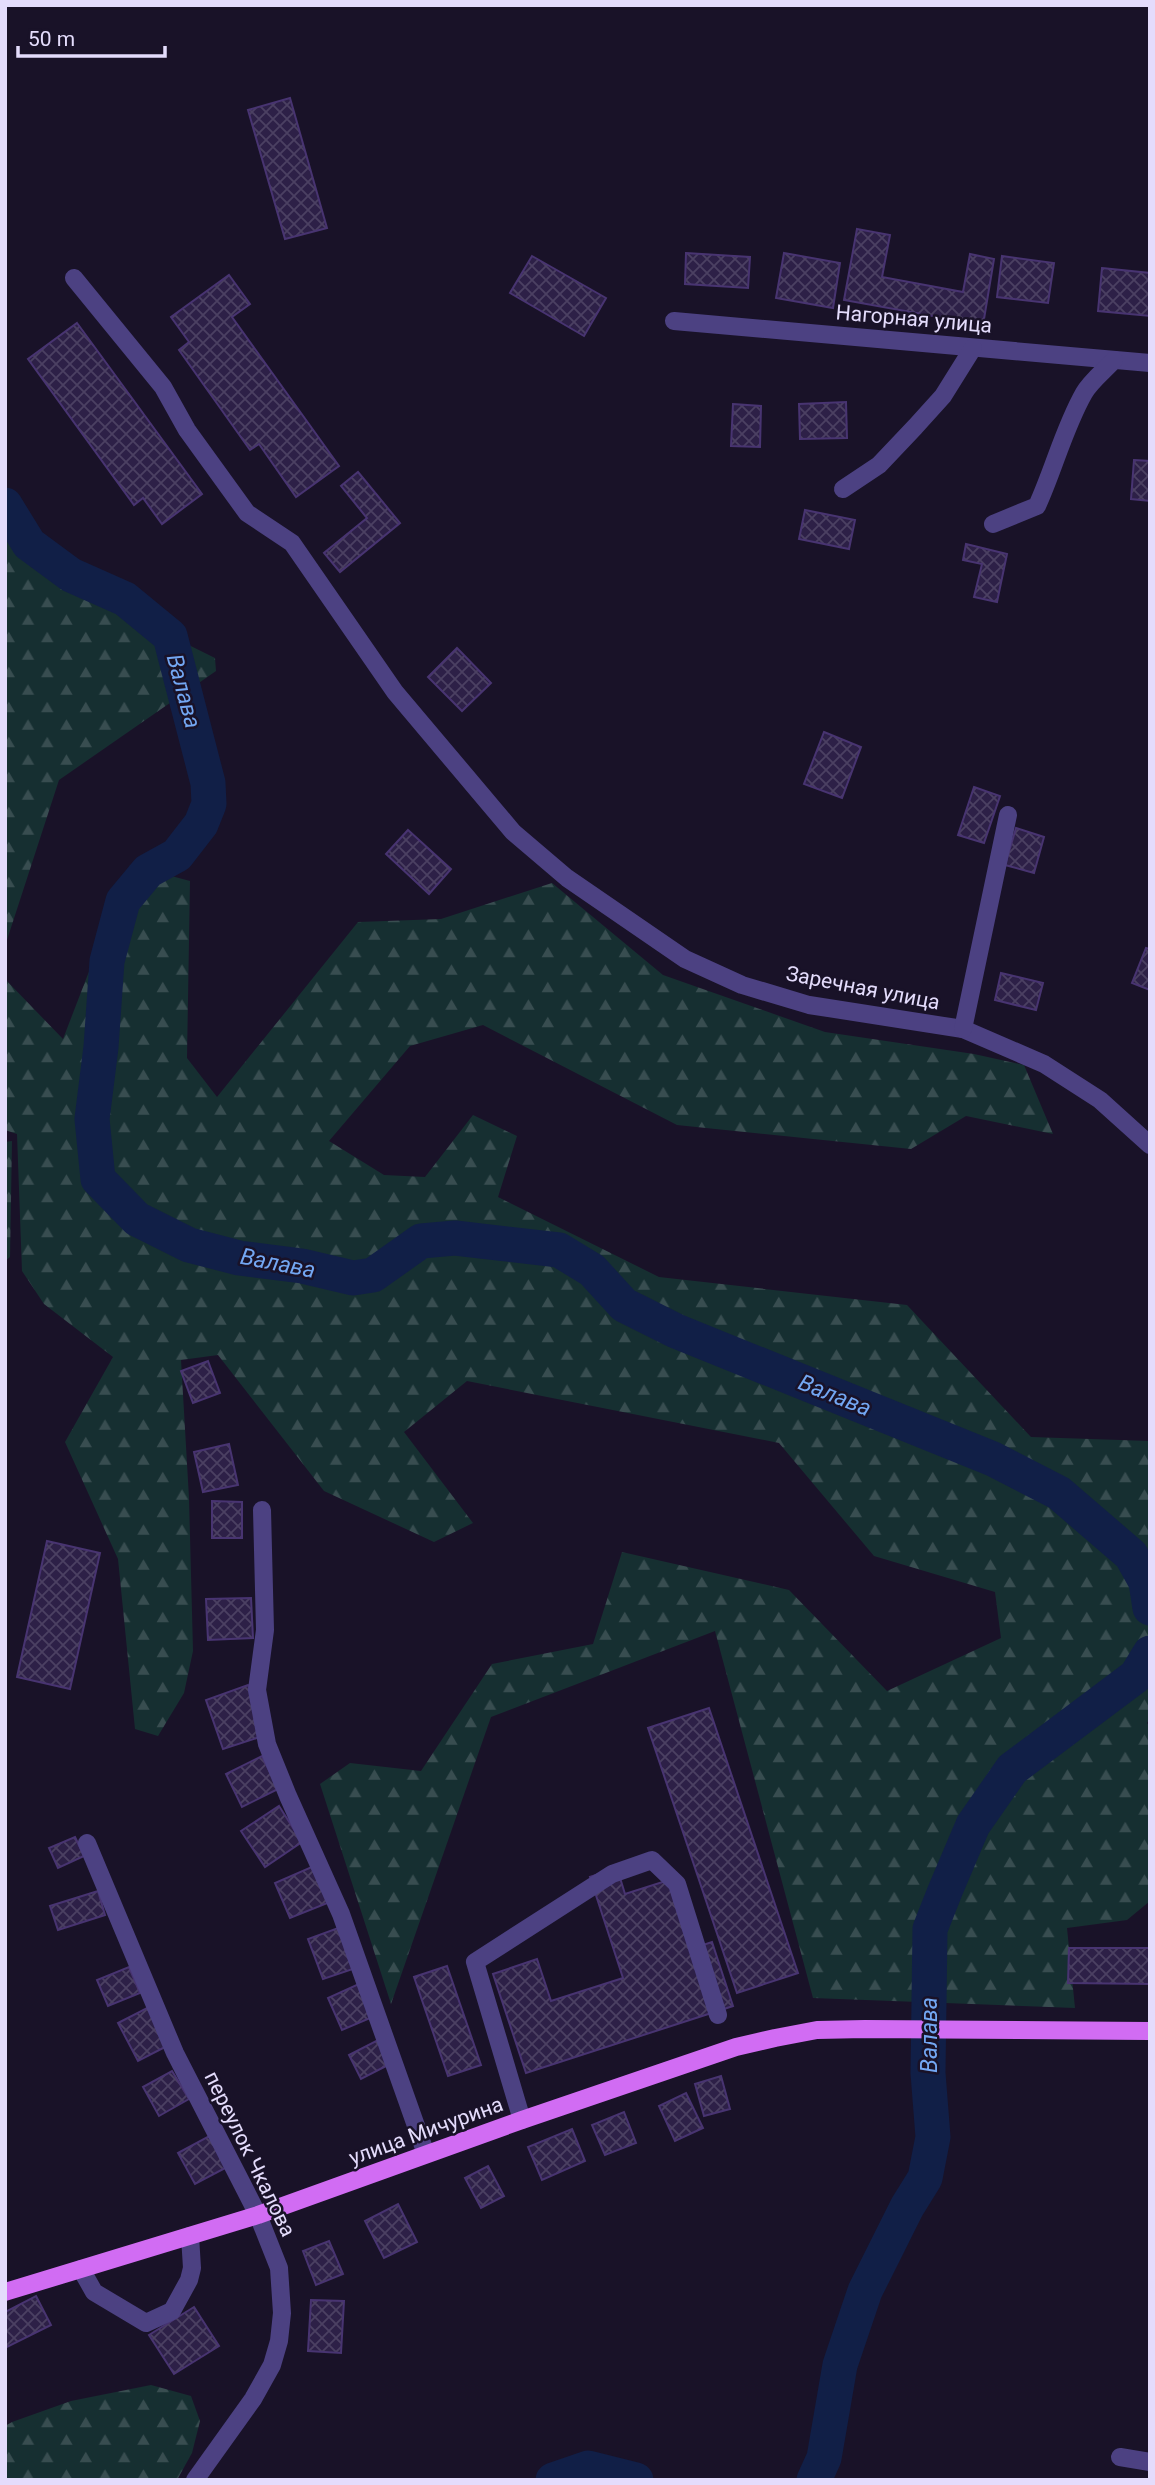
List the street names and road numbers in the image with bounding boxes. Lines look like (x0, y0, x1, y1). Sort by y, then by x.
street label: Нагорная улица (835, 300, 993, 338)
street label: Заречная улица (784, 961, 942, 1015)
street label: переулок Чкалова (200, 2067, 300, 2241)
street label: улица Мичурина (346, 2092, 506, 2170)

